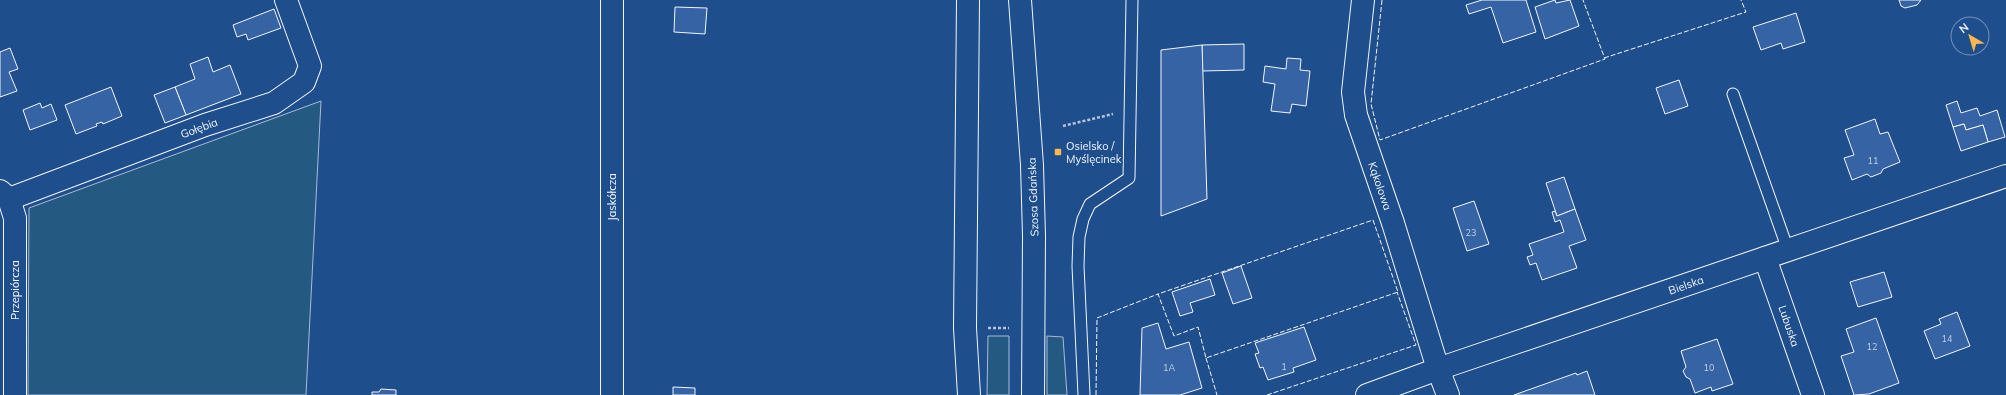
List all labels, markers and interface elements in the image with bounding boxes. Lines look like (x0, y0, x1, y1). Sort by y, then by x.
north arrow (1950, 16, 1990, 56)
text: N (1956, 20, 1971, 36)
street label: Gołębia (178, 115, 220, 141)
place label: Osielsko / Myślęcinek (1066, 139, 1122, 166)
marker: Osielsko / Myślęcinek (1053, 147, 1063, 157)
house number: 11 (1868, 155, 1878, 166)
street label: Szosa Gdańska (1025, 157, 1041, 237)
street label: Kąkolowa (1365, 160, 1395, 212)
street label: Jaskółcza (605, 173, 619, 221)
house number: 23 (1466, 227, 1476, 238)
street label: Przepiórcza (8, 260, 22, 320)
street label: Bielska (1667, 272, 1705, 298)
street label: Lubuska (1775, 303, 1803, 349)
house number: 14 (1942, 333, 1953, 344)
house number: 12 (1867, 341, 1877, 352)
house number: 1 (1281, 361, 1287, 372)
house number: 1A (1163, 362, 1175, 373)
house number: 10 (1704, 362, 1714, 373)

